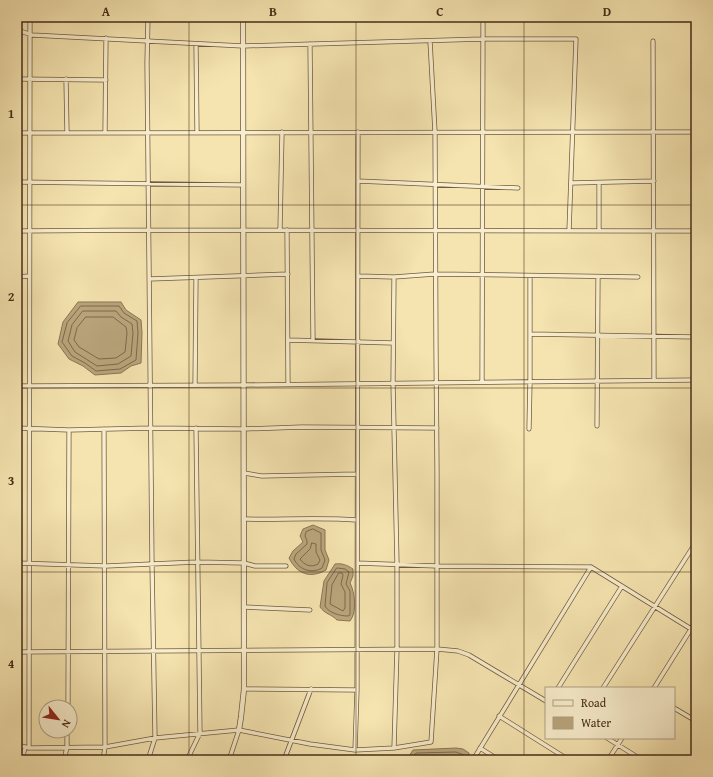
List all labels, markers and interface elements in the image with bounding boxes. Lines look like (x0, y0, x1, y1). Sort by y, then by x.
text: A (102, 2, 111, 21)
text: B (269, 2, 277, 21)
text: C (436, 2, 444, 21)
text: D (603, 2, 611, 21)
text: 1 (8, 104, 14, 123)
text: 2 (8, 287, 15, 306)
text: 3 (8, 471, 14, 490)
text: 4 (8, 654, 15, 673)
legend (545, 687, 675, 739)
text: Road (581, 694, 607, 711)
north arrow (38, 699, 78, 739)
text: Water (581, 714, 611, 731)
text: N (58, 717, 75, 732)

